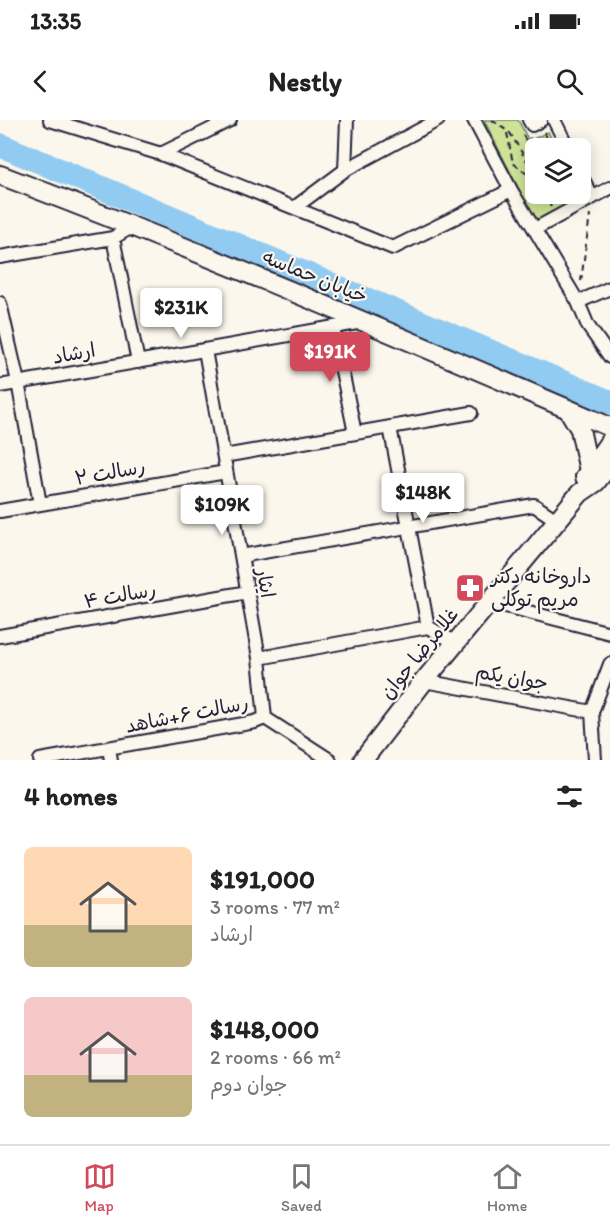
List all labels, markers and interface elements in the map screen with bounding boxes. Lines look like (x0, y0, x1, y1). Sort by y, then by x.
text: 13:35 (30, 8, 81, 35)
icon: back (24, 65, 57, 98)
text: Nestly (268, 65, 342, 98)
icon: search (553, 65, 586, 98)
map controls (525, 138, 591, 204)
button: layers (525, 138, 591, 204)
street label: خیابان حماسه (259, 244, 371, 308)
pin: $231K (139, 288, 223, 339)
text: $231K (154, 295, 208, 319)
pin: $191K (288, 332, 372, 383)
street label: ارشاد (51, 337, 97, 369)
text: $191K (304, 339, 356, 363)
street label: رسالت ۲ (73, 454, 147, 490)
pin: $148K (381, 473, 465, 524)
text: $148K (395, 480, 451, 504)
pin: $109K (180, 485, 264, 536)
text: $109K (195, 492, 249, 516)
street label: ایثار (251, 564, 280, 600)
place label: داروخانه دکتر مریم توکلی (489, 564, 592, 614)
pharmacy icon: داروخانه دکتر مریم توکلی (454, 572, 486, 604)
street label: رسالت ۴ (82, 577, 158, 613)
street label: غلامرضا جوان (375, 602, 463, 704)
street label: جوان یکم (473, 659, 550, 698)
street label: رسالت ۶+شاهد (123, 690, 251, 738)
text: 4 homes (24, 780, 118, 812)
icon: filters (553, 780, 586, 813)
text: $191,000 (210, 863, 315, 895)
icon: home (72, 871, 144, 943)
text: 3 rooms · 77 m² (210, 895, 340, 919)
text: ارشاد (210, 922, 253, 946)
text: $148,000 (210, 1013, 319, 1045)
icon: home (72, 1021, 144, 1093)
text: 2 rooms · 66 m² (210, 1045, 341, 1069)
text: جوان دوم (210, 1072, 287, 1096)
tab: Map (83, 1160, 116, 1215)
tab: Saved (281, 1160, 322, 1215)
tab: Home (487, 1160, 527, 1215)

